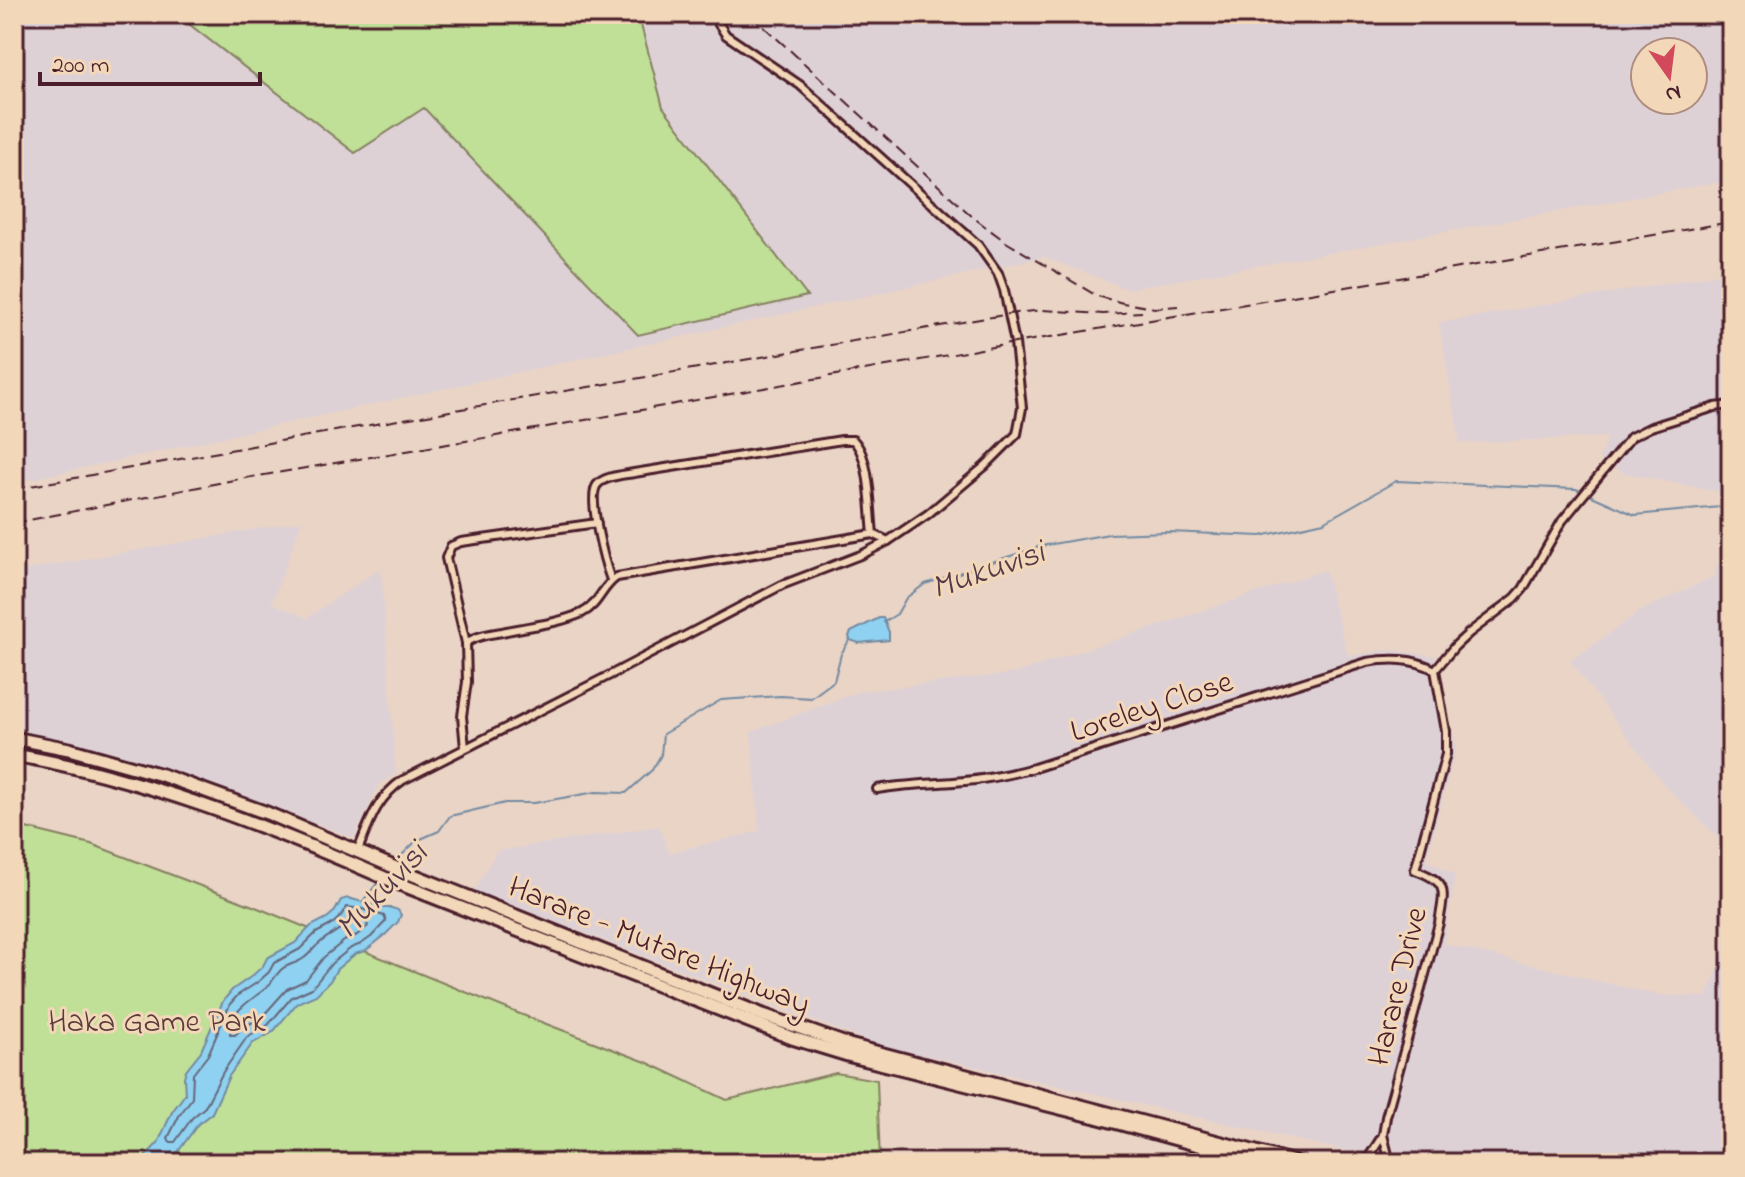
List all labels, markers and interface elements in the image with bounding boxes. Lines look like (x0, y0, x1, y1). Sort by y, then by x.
scale bar (40, 36, 260, 86)
north arrow (1629, 36, 1709, 116)
text: 200 m (52, 49, 109, 84)
text: N (1662, 75, 1684, 110)
water label: Mukuvisi (925, 528, 1054, 614)
street label: Loreley Close (1065, 660, 1240, 757)
water label: Mukuvisi (325, 830, 443, 952)
street label: Harare - Mutare Highway (501, 865, 817, 1029)
street label: Harare Drive (1357, 902, 1442, 1071)
park label: Haka Game Park (48, 1000, 267, 1047)

